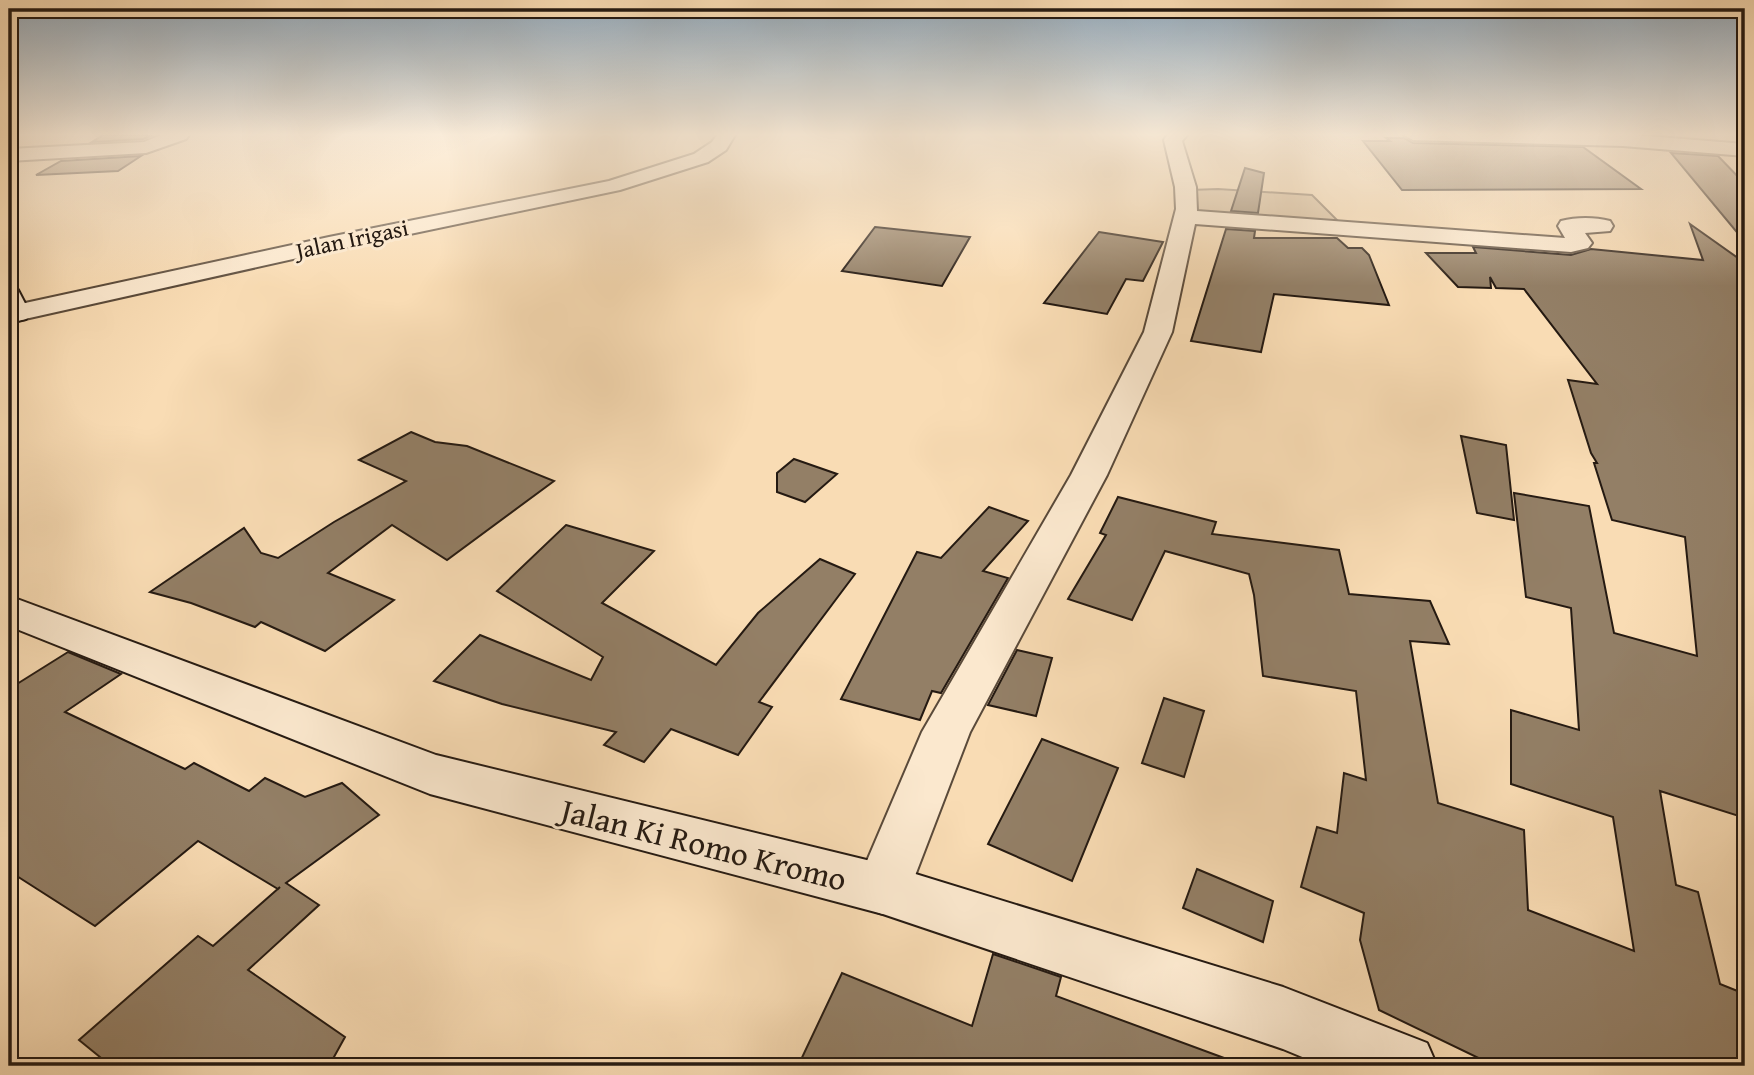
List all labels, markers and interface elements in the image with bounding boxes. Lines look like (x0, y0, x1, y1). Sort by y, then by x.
street label: Jalan Irigasi (290, 210, 411, 267)
street label: Jalan Ki Romo Kromo (552, 784, 852, 903)

